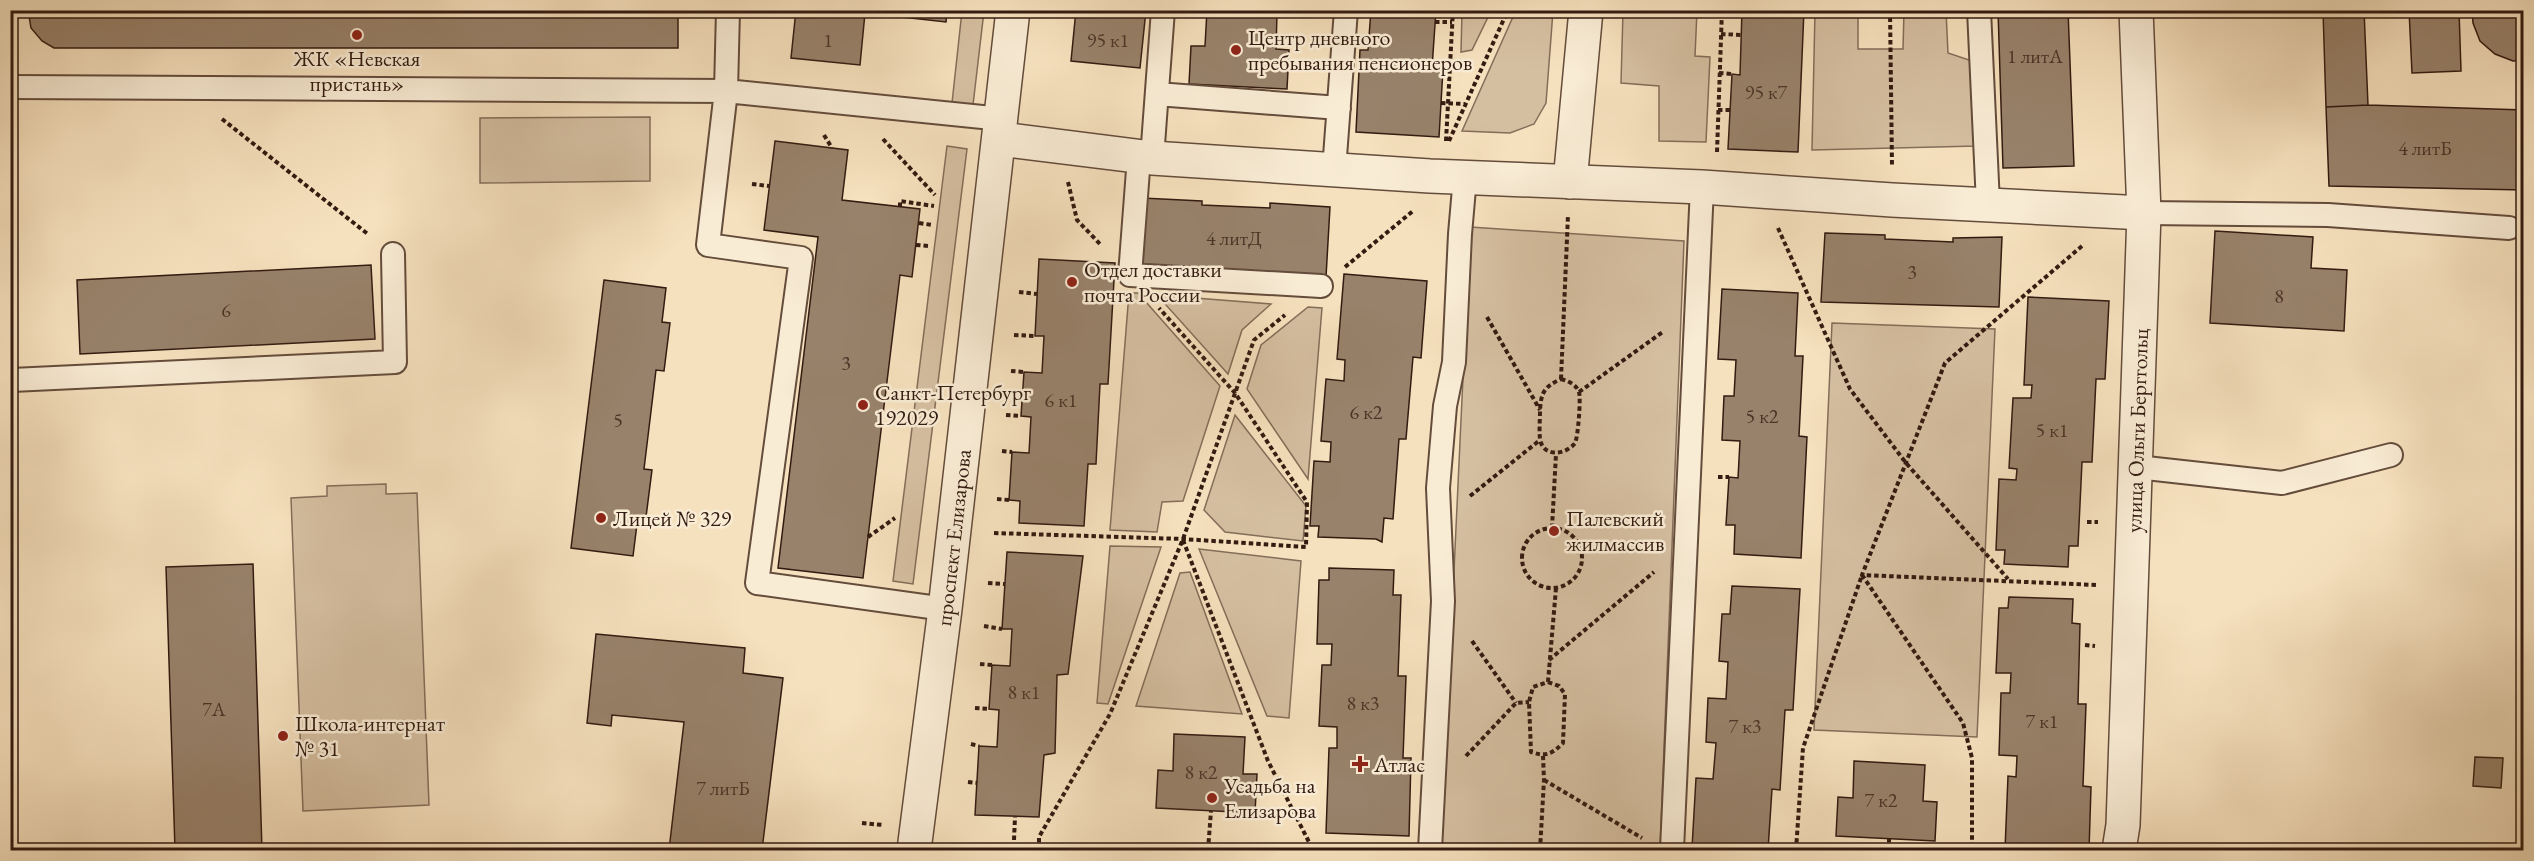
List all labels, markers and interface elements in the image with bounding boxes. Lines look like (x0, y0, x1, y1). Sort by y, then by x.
place label: Центр дневного пребывания пенсионеров (1248, 23, 1472, 77)
house number: 1 (823, 27, 833, 53)
house number: 95 к1 (1087, 27, 1129, 53)
marker: ЖК «Невская пристань» (350, 28, 364, 42)
marker: Центр дневного пребывания пенсионеров (1229, 43, 1243, 57)
house number: 1 литА (2007, 43, 2063, 69)
place label: ЖК «Невская пристань» (293, 44, 421, 98)
house number: 95 к7 (1745, 79, 1788, 105)
house number: 4 литБ (2398, 135, 2452, 161)
house number: 4 литД (1206, 225, 1262, 251)
place label: Отдел доставки почта России (1084, 255, 1222, 309)
house number: 3 (1907, 259, 1917, 285)
marker: Отдел доставки почта России (1065, 275, 1079, 289)
house number: 8 (2274, 283, 2284, 309)
house number: 6 (221, 297, 231, 323)
street label: улица Ольги Берггольц (2119, 327, 2155, 533)
house number: 3 (841, 350, 851, 376)
place label: Санкт-Петербург 192029 (875, 378, 1031, 432)
house number: 6 к1 (1045, 387, 1077, 413)
marker: Санкт-Петербург 192029 (856, 398, 870, 412)
house number: 6 к2 (1350, 399, 1383, 425)
house number: 5 к2 (1746, 403, 1779, 429)
house number: 5 (613, 407, 623, 433)
house number: 5 к1 (2036, 417, 2068, 443)
street label: проспект Елизарова (928, 447, 978, 628)
place label: Лицей № 329 (613, 504, 732, 533)
place label: Палевский жилмассив (1566, 504, 1664, 558)
marker: Лицей № 329 (594, 511, 608, 525)
marker: Палевский жилмассив (1547, 524, 1561, 538)
house number: 8 к1 (1008, 679, 1040, 705)
house number: 8 к3 (1347, 690, 1379, 716)
house number: 7А (202, 696, 226, 722)
house number: 7 к1 (2026, 708, 2058, 734)
place label: Школа-интернат № 31 (295, 709, 445, 763)
house number: 7 к3 (1729, 713, 1761, 739)
marker: Школа-интернат № 31 (276, 729, 290, 743)
place label: Атлас (1373, 750, 1425, 779)
marker: Атлас (1351, 755, 1369, 773)
house number: 8 к2 (1185, 759, 1218, 785)
place label: Усадьба на Елизарова (1223, 771, 1316, 825)
house number: 7 литБ (696, 775, 750, 801)
house number: 7 к2 (1865, 787, 1898, 813)
marker: Усадьба на Елизарова (1205, 791, 1219, 805)

